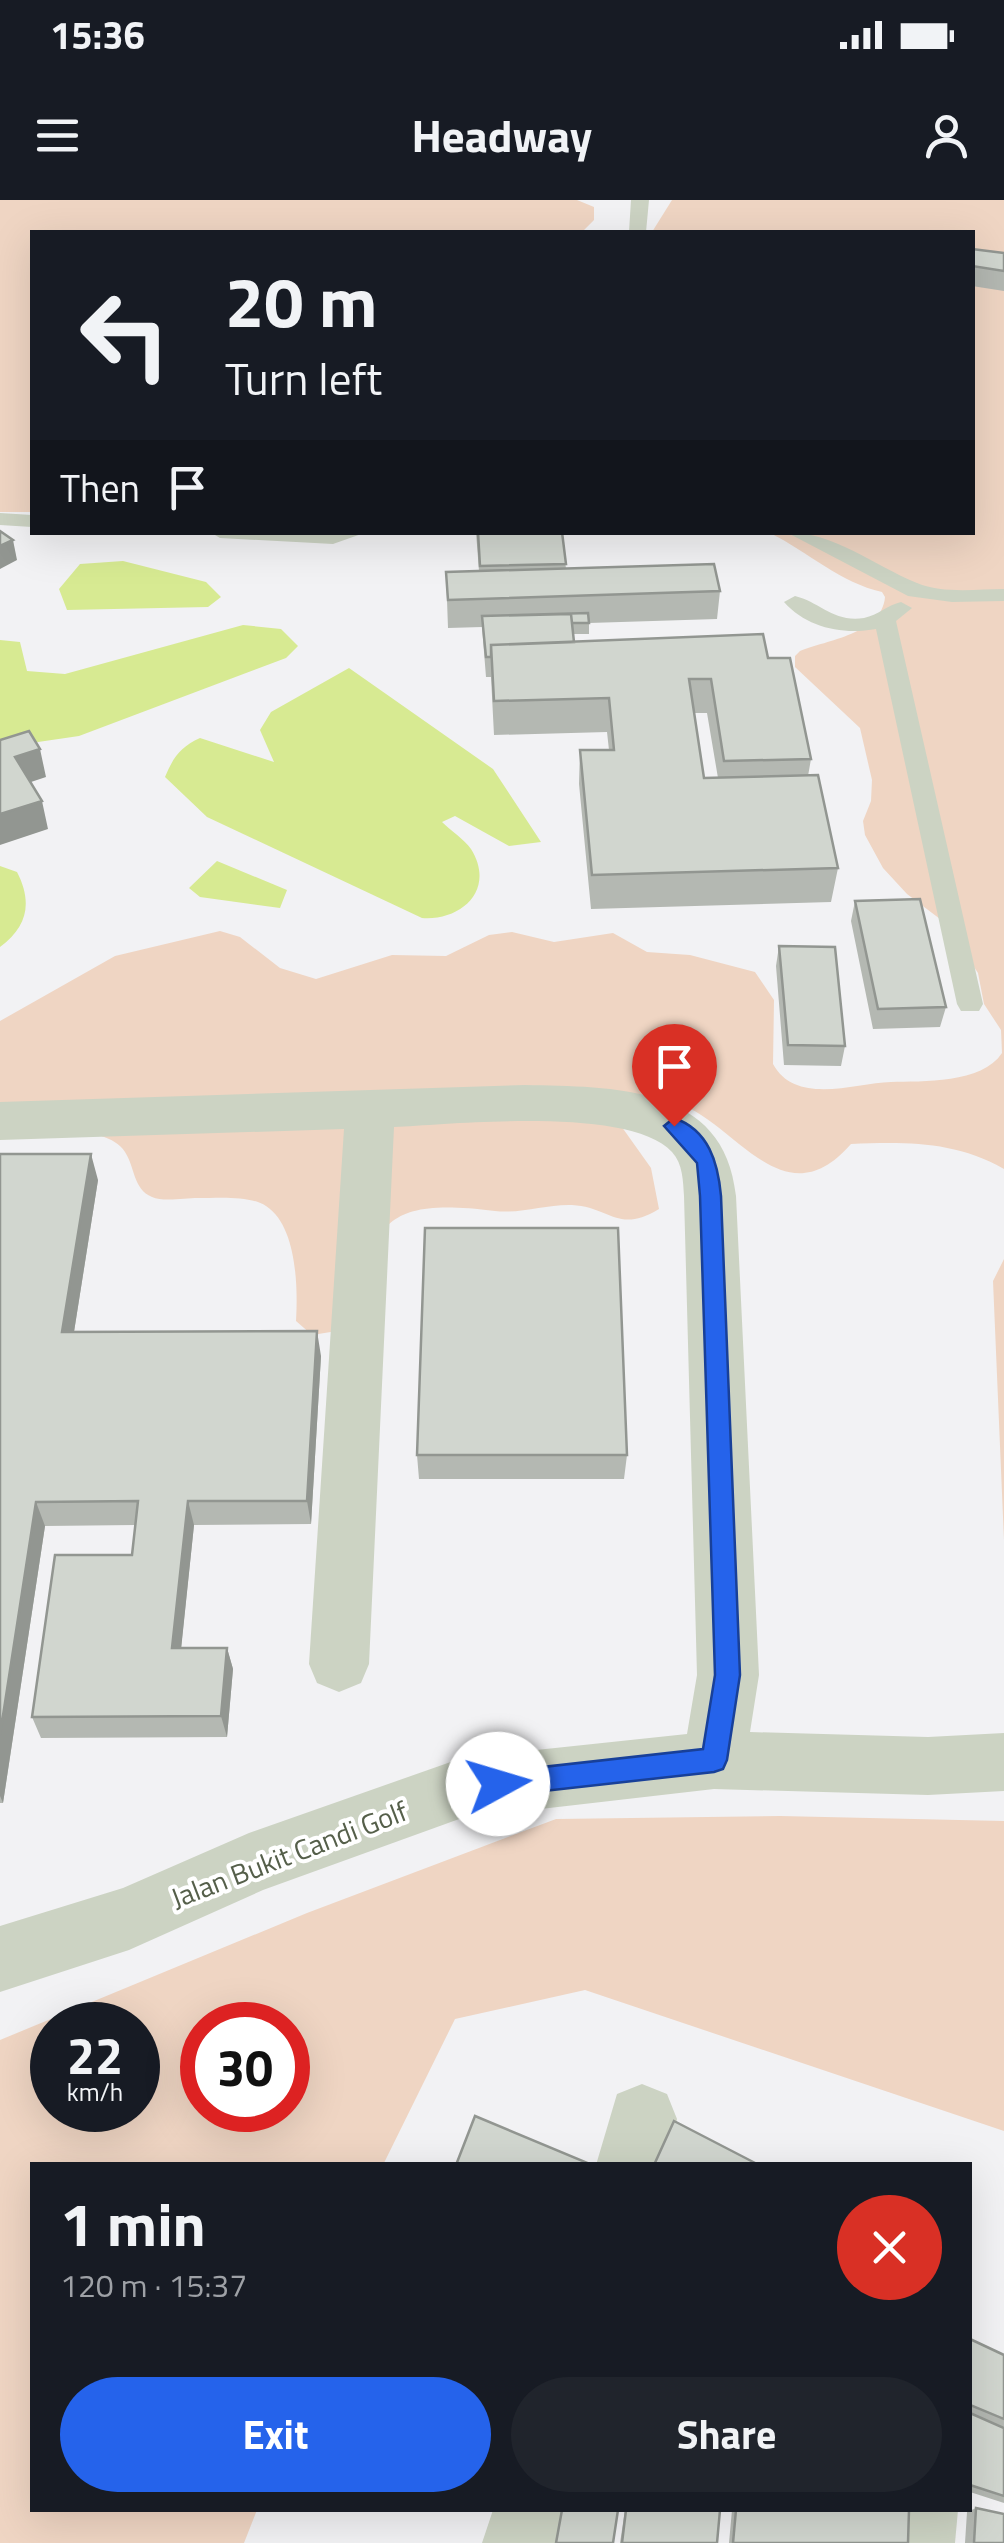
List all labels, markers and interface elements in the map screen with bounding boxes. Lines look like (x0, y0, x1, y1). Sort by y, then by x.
text: 15:36 (50, 6, 145, 64)
text: Headway (412, 101, 592, 169)
icon: menu (30, 108, 85, 163)
icon: person (919, 108, 974, 163)
text: 20 m (225, 248, 378, 354)
icon: left (60, 270, 190, 400)
text: Turn left (225, 344, 382, 412)
text: Then (60, 459, 140, 517)
icon: arrive (160, 460, 215, 515)
pin (632, 1024, 717, 1127)
icon: arrive (647, 1039, 702, 1094)
position arrow (446, 1732, 550, 1836)
street label: Jalan Bukit Candi Golf (164, 1789, 414, 1919)
speed limit sign: 30 (180, 2002, 310, 2132)
text: 22 (67, 2017, 123, 2093)
text: km/h (67, 2073, 123, 2111)
text: 1 min (60, 2178, 206, 2269)
button: close (837, 2195, 942, 2300)
text: 120 m · 15:37 (60, 2261, 247, 2309)
button: Exit (60, 2377, 491, 2492)
button: Share (511, 2377, 942, 2492)

